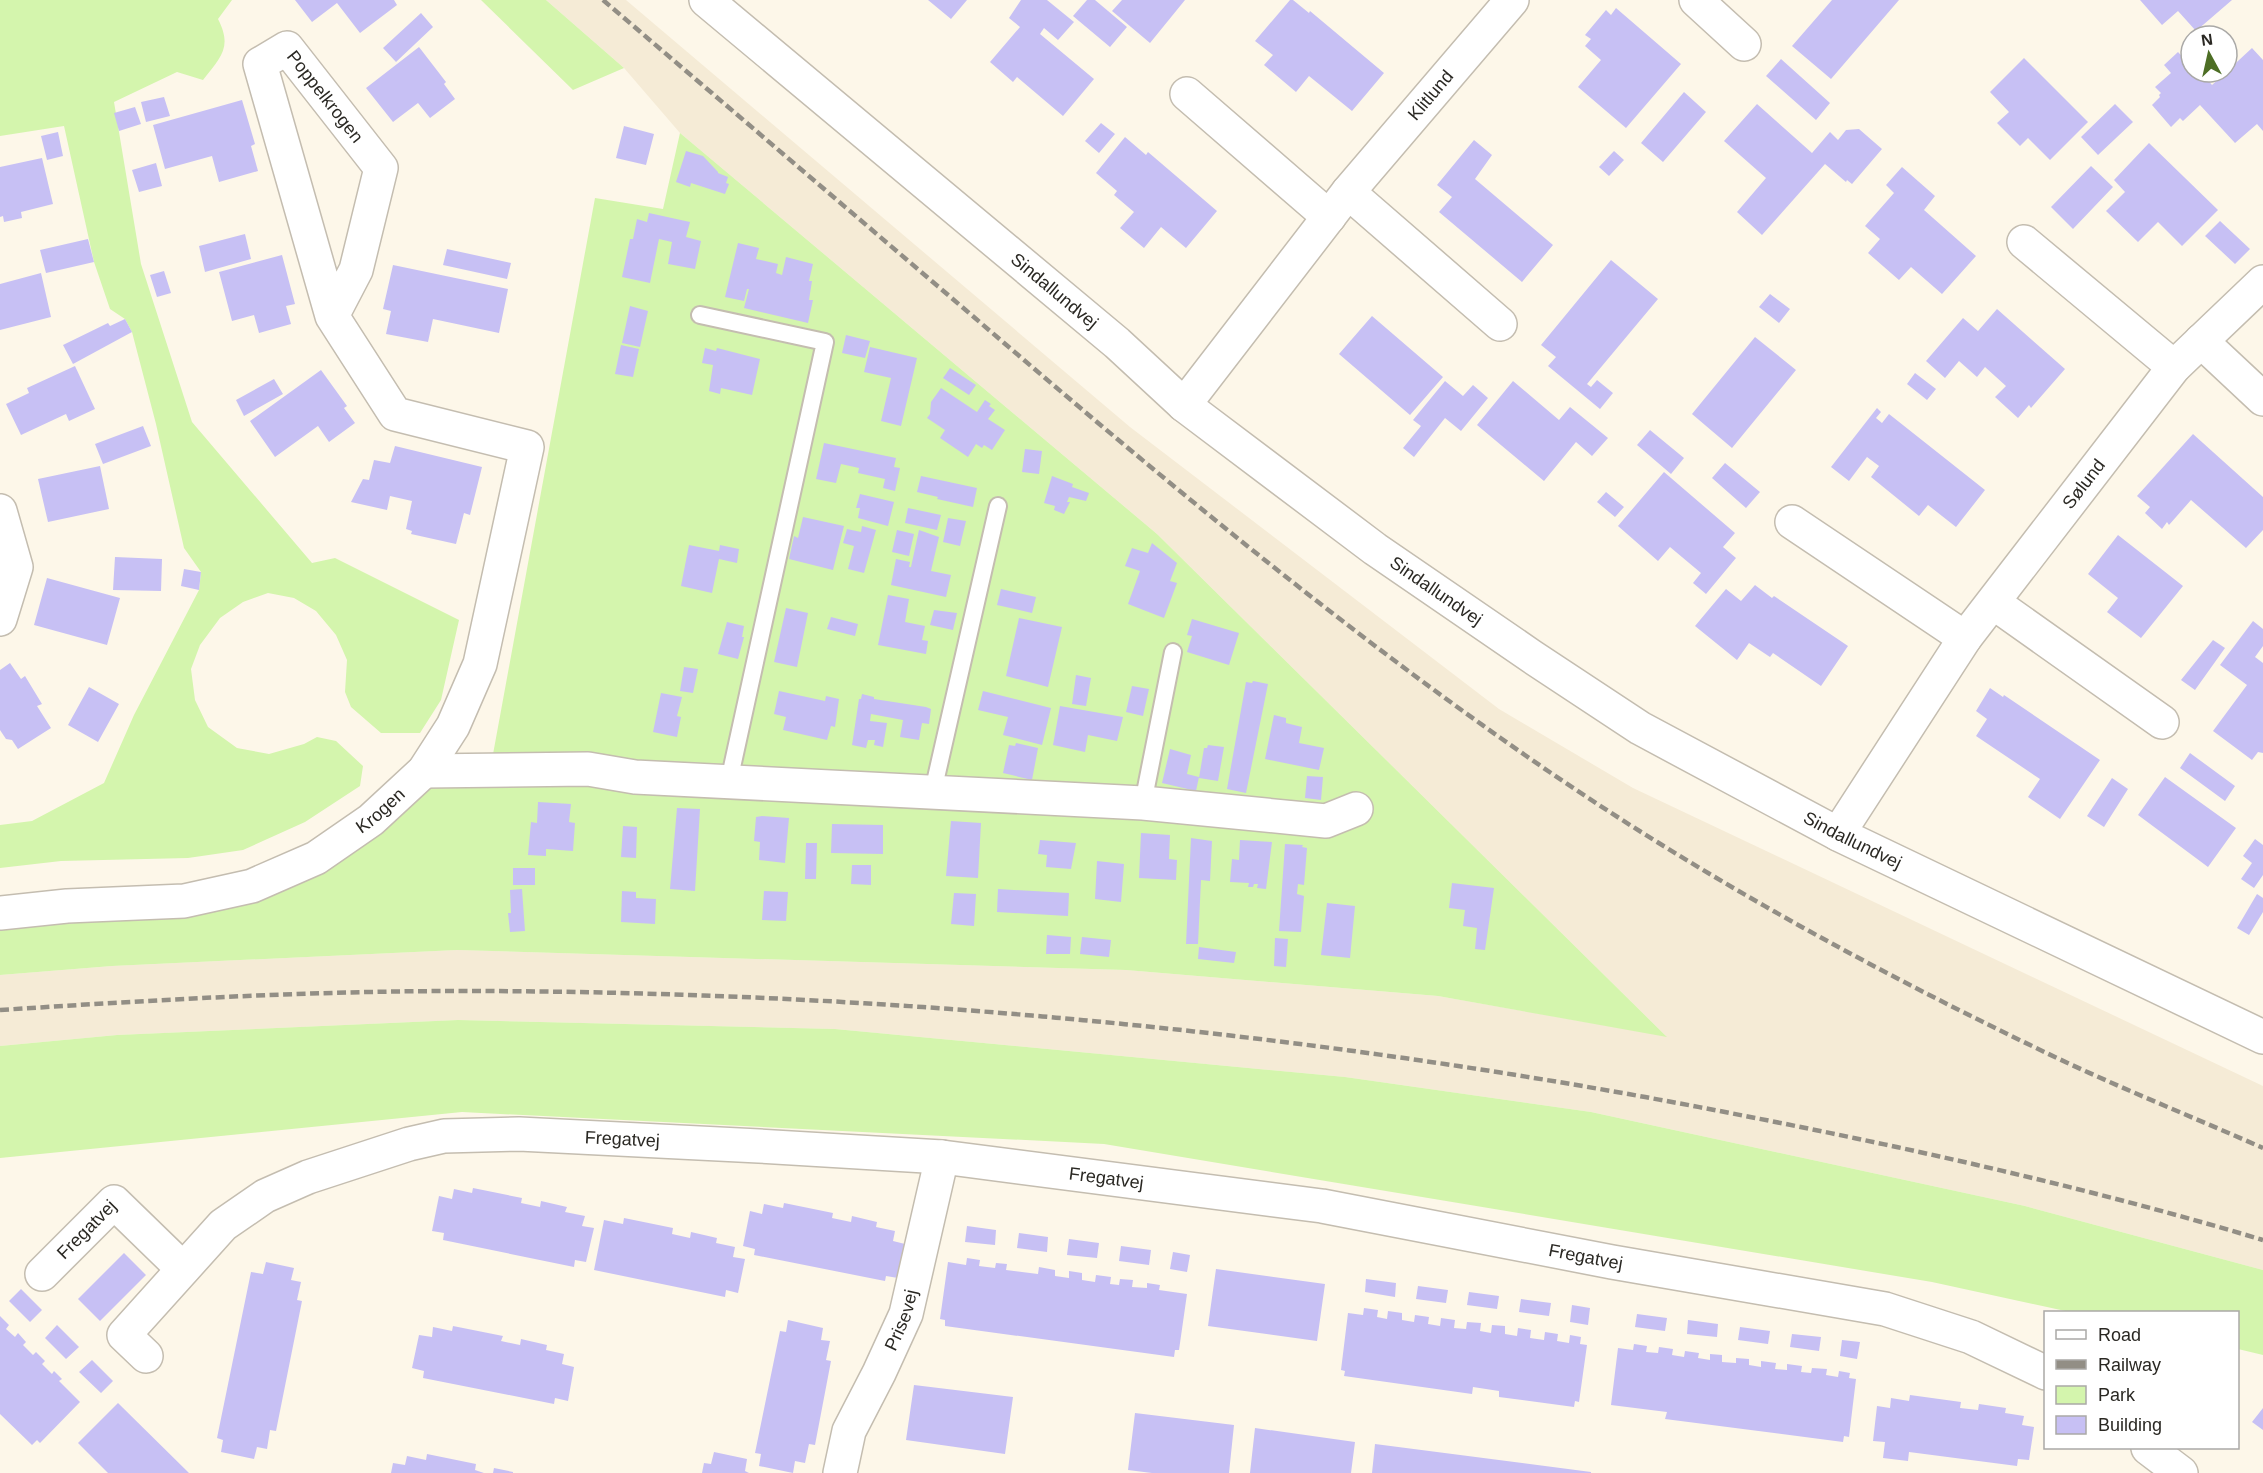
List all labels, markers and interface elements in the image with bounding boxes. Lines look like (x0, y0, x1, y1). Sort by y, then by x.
north arrow (2179, 24, 2239, 84)
text: N (2200, 30, 2214, 49)
street label: Poppelkrogen (283, 47, 367, 147)
street label: Klitlund (1404, 66, 1457, 124)
street label: Sindallundvej (1007, 249, 1102, 333)
street label: Sølund (2058, 455, 2109, 513)
street label: Sindallundvej (1386, 552, 1486, 630)
street label: Krogen (352, 784, 409, 837)
street label: Sindallundvej (1800, 807, 1905, 873)
street label: Fregatvej (584, 1127, 660, 1151)
street label: Fregatvej (1068, 1163, 1145, 1193)
street label: Fregatvej (53, 1196, 120, 1263)
street label: Fregatvej (1547, 1240, 1624, 1274)
street label: Prisevej (881, 1288, 921, 1354)
legend (2044, 1311, 2239, 1449)
text: Road (2098, 1325, 2141, 1345)
text: Railway (2098, 1355, 2161, 1375)
text: Park (2098, 1385, 2136, 1405)
text: Building (2098, 1415, 2162, 1435)

